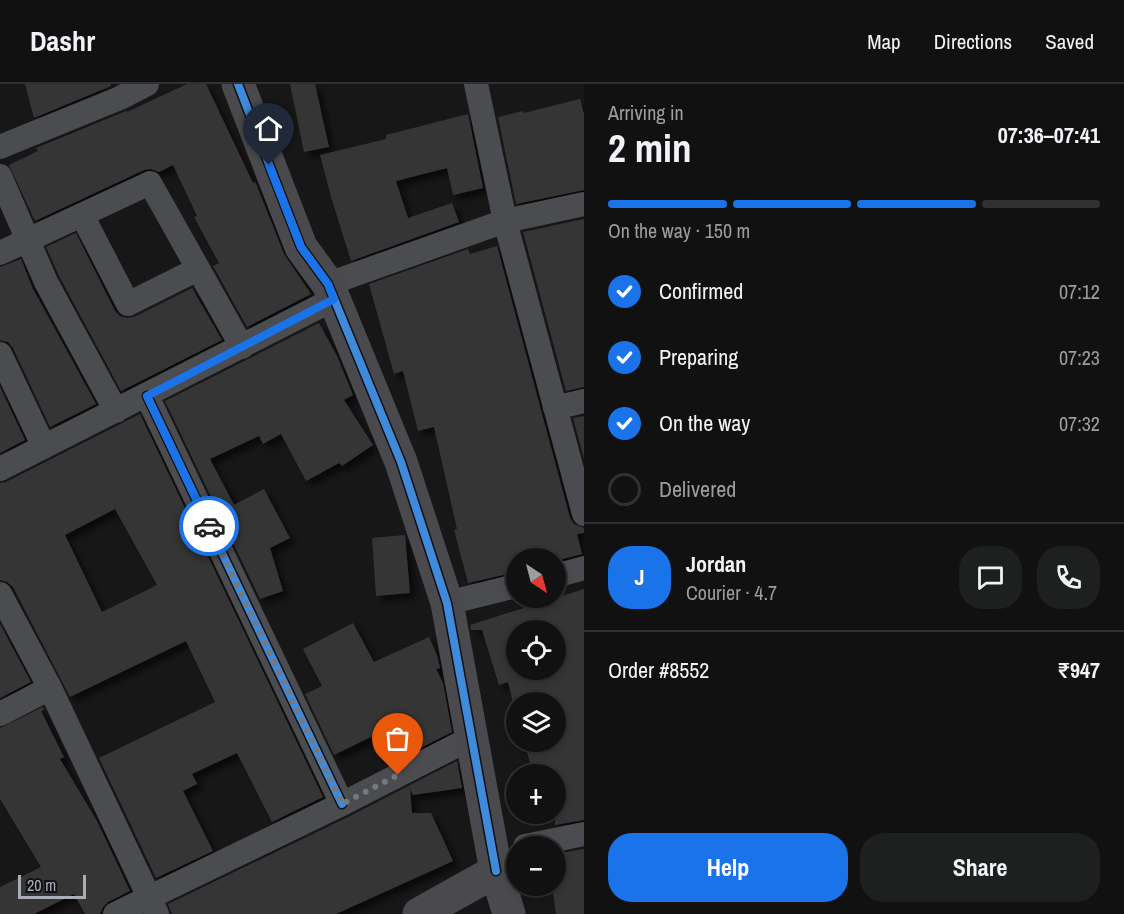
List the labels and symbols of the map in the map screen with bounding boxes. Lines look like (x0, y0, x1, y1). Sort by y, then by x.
pin (243, 103, 294, 165)
courier (179, 496, 239, 556)
north arrow (506, 548, 566, 608)
pin (372, 713, 423, 775)
scale bar (18, 872, 86, 900)

